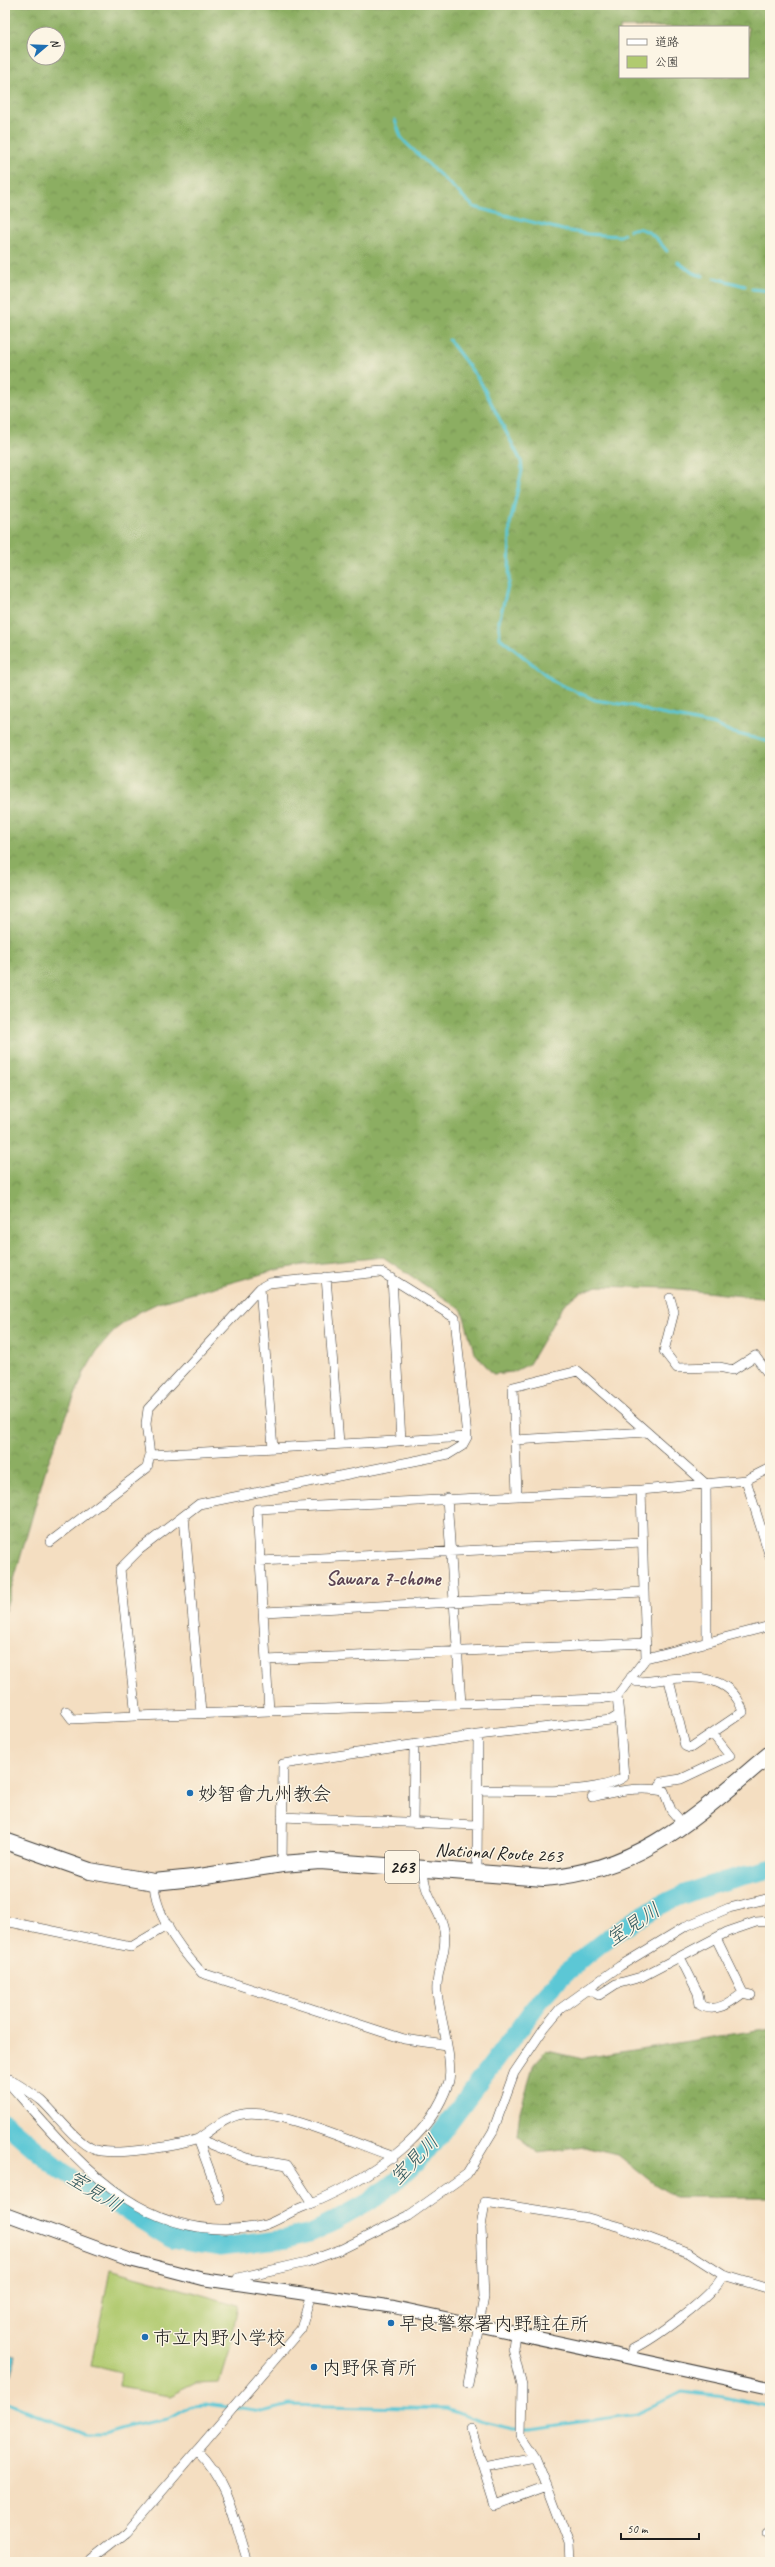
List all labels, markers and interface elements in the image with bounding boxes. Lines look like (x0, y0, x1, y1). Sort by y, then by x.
north arrow (26, 26, 66, 66)
legend (619, 26, 749, 78)
text: 道路 (655, 34, 679, 50)
text: N (48, 37, 64, 50)
text: 公園 (655, 54, 679, 70)
district label: Sawara 7-chome (326, 1566, 442, 1591)
place label: 妙智會九州教会 (198, 1782, 331, 1806)
marker: 妙智會九州教会 (185, 1788, 195, 1798)
street label: National Route 263 (435, 1838, 565, 1868)
road number: 263 (385, 1851, 419, 1883)
water label: 室見川 (601, 1897, 665, 1952)
water label: 室見川 (385, 2129, 444, 2190)
water label: 室見川 (63, 2165, 127, 2218)
place label: 早良警察署内野駐在所 (399, 2312, 589, 2336)
marker: 早良警察署内野駐在所 (386, 2318, 396, 2328)
place label: 市立内野小学校 (153, 2326, 286, 2350)
marker: 市立内野小学校 (140, 2332, 150, 2342)
place label: 内野保育所 (322, 2356, 417, 2380)
marker: 内野保育所 (309, 2362, 319, 2372)
scale bar (621, 2515, 699, 2541)
text: 50 m (627, 2521, 649, 2537)

